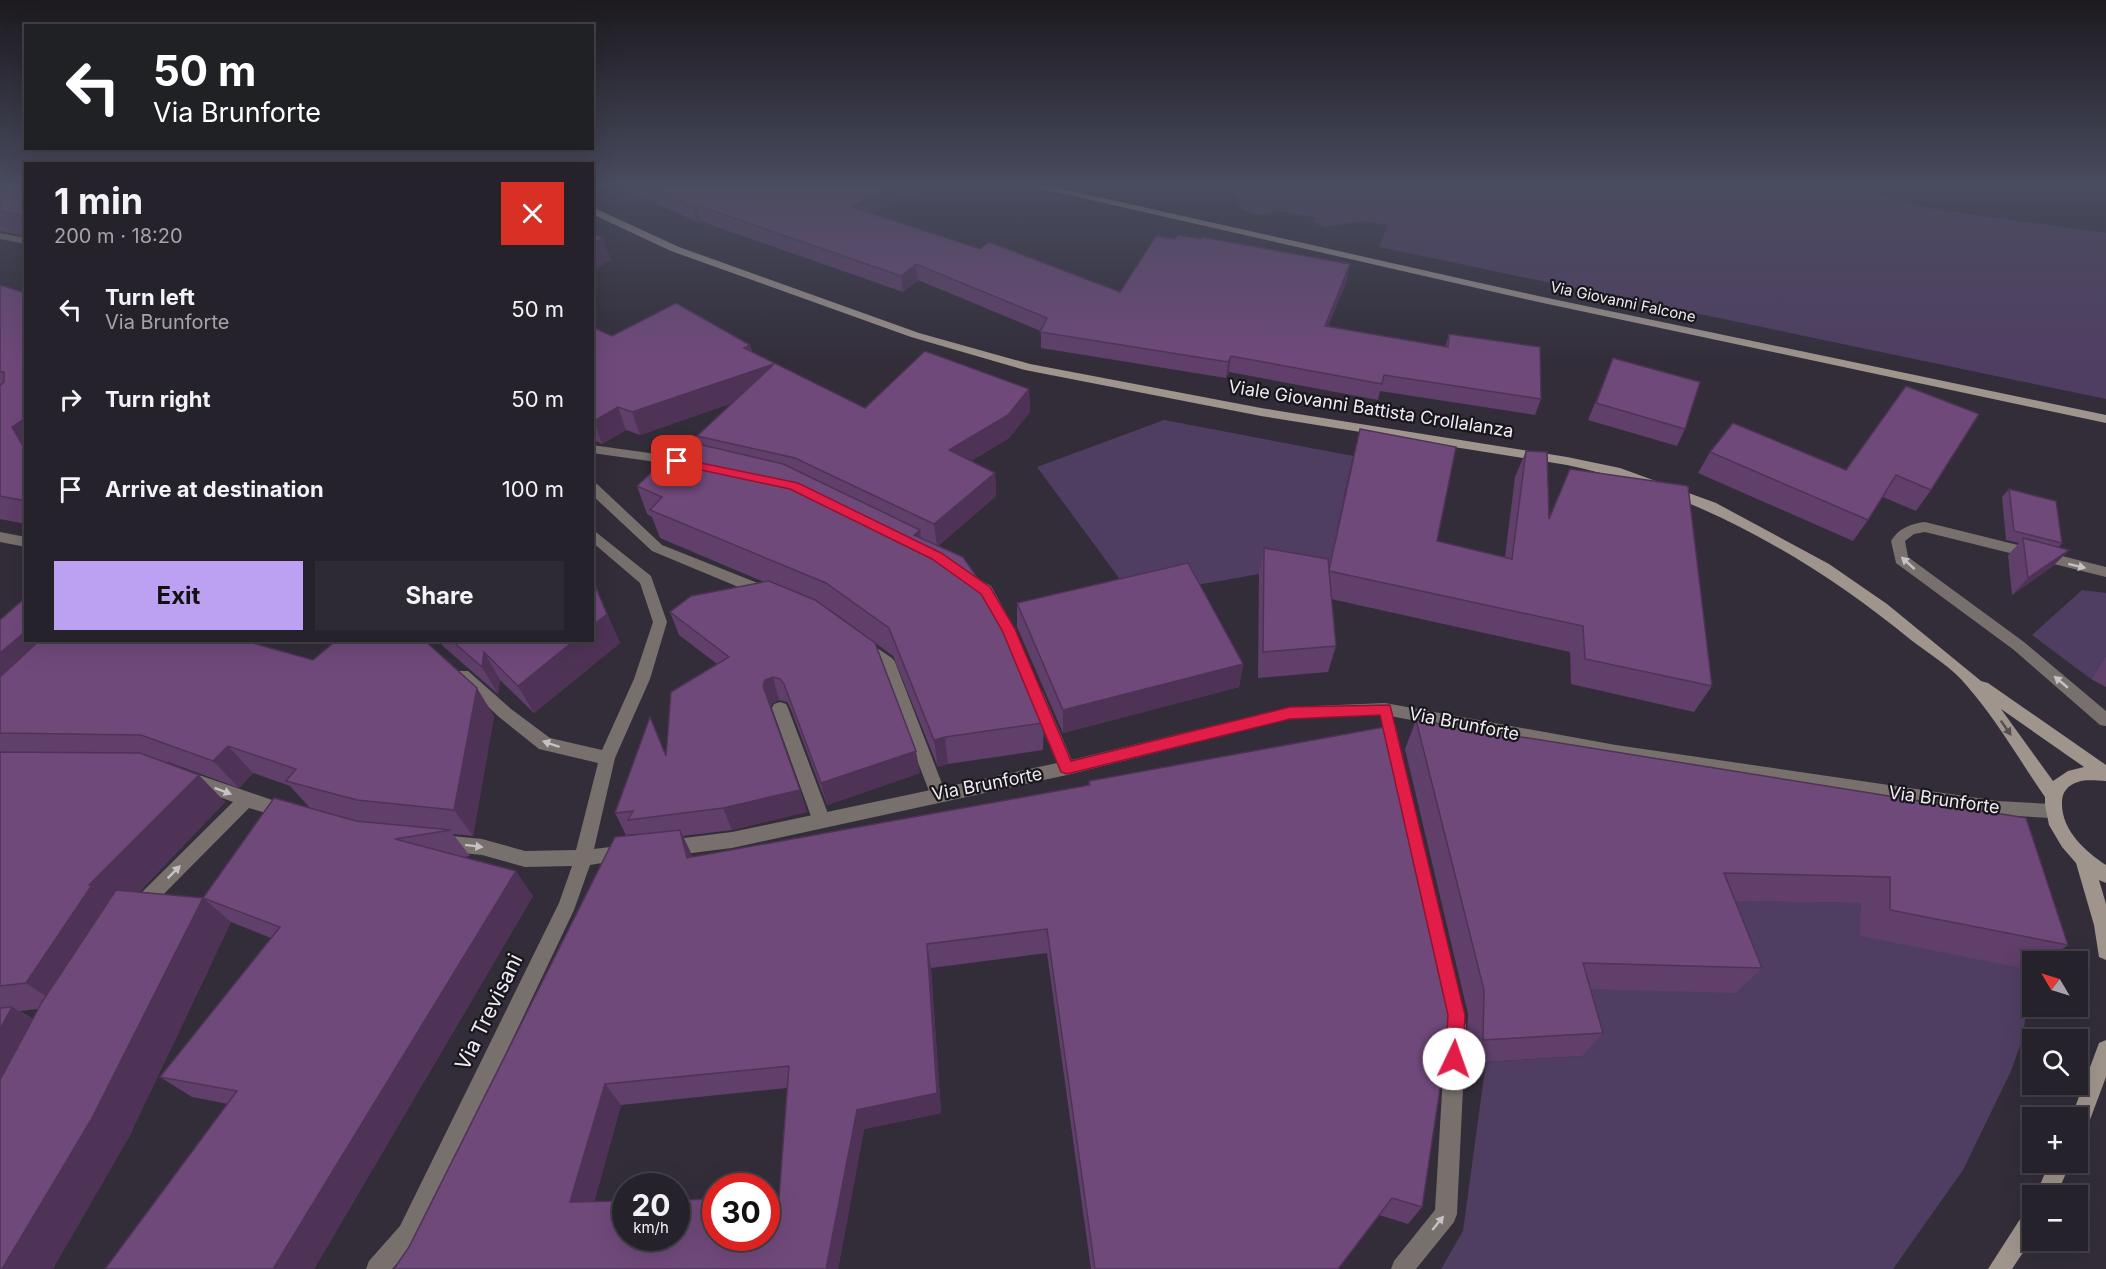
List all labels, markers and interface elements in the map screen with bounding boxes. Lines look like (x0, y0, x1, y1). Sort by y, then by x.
text: 50 m (153, 45, 256, 96)
icon: left (54, 48, 132, 126)
text: Via Brunforte (153, 96, 321, 129)
text: 1 min (54, 179, 143, 223)
button: close (501, 182, 564, 245)
text: 200 m · 18:20 (54, 224, 183, 248)
street label: Via Giovanni Falcone (1549, 277, 1698, 326)
text: Turn left (105, 284, 195, 310)
icon: left (54, 293, 87, 326)
text: 50 m (511, 296, 564, 322)
text: Via Brunforte (105, 310, 229, 334)
street label: Viale Giovanni Battista Crollalanza (1227, 376, 1515, 441)
icon: right (54, 383, 87, 416)
text: Turn right (105, 386, 211, 412)
text: 50 m (511, 386, 564, 412)
pin (651, 435, 702, 486)
icon: arrive (660, 444, 693, 477)
icon: arrive (54, 473, 87, 506)
text: Arrive at destination (105, 476, 324, 502)
text: 100 m (502, 476, 564, 502)
one-way arrow (1900, 556, 1915, 570)
button: Exit (54, 561, 303, 630)
button: Share (315, 561, 564, 630)
one-way arrow (2068, 561, 2087, 571)
one-way arrow (2054, 676, 2069, 689)
street label: Via Brunforte (1407, 703, 1521, 745)
one-way arrow (2000, 719, 2012, 735)
one-way arrow (541, 739, 559, 749)
street label: Via Brunforte (930, 763, 1044, 805)
street label: Via Brunforte (1887, 781, 2001, 818)
one-way arrow (214, 787, 232, 797)
one-way arrow (464, 842, 483, 851)
one-way arrow (167, 865, 182, 879)
street label: Via Trevisani (450, 950, 527, 1074)
north arrow (2022, 951, 2088, 1017)
map controls (2022, 951, 2088, 1251)
position arrow (1422, 1027, 1486, 1091)
button: search (2022, 1029, 2088, 1095)
button: + (2022, 1107, 2088, 1173)
speed limit sign: 30 (702, 1173, 780, 1251)
button: − (2022, 1185, 2088, 1251)
text: 20 (631, 1187, 671, 1223)
one-way arrow (1432, 1215, 1445, 1231)
text: km/h (633, 1218, 669, 1237)

